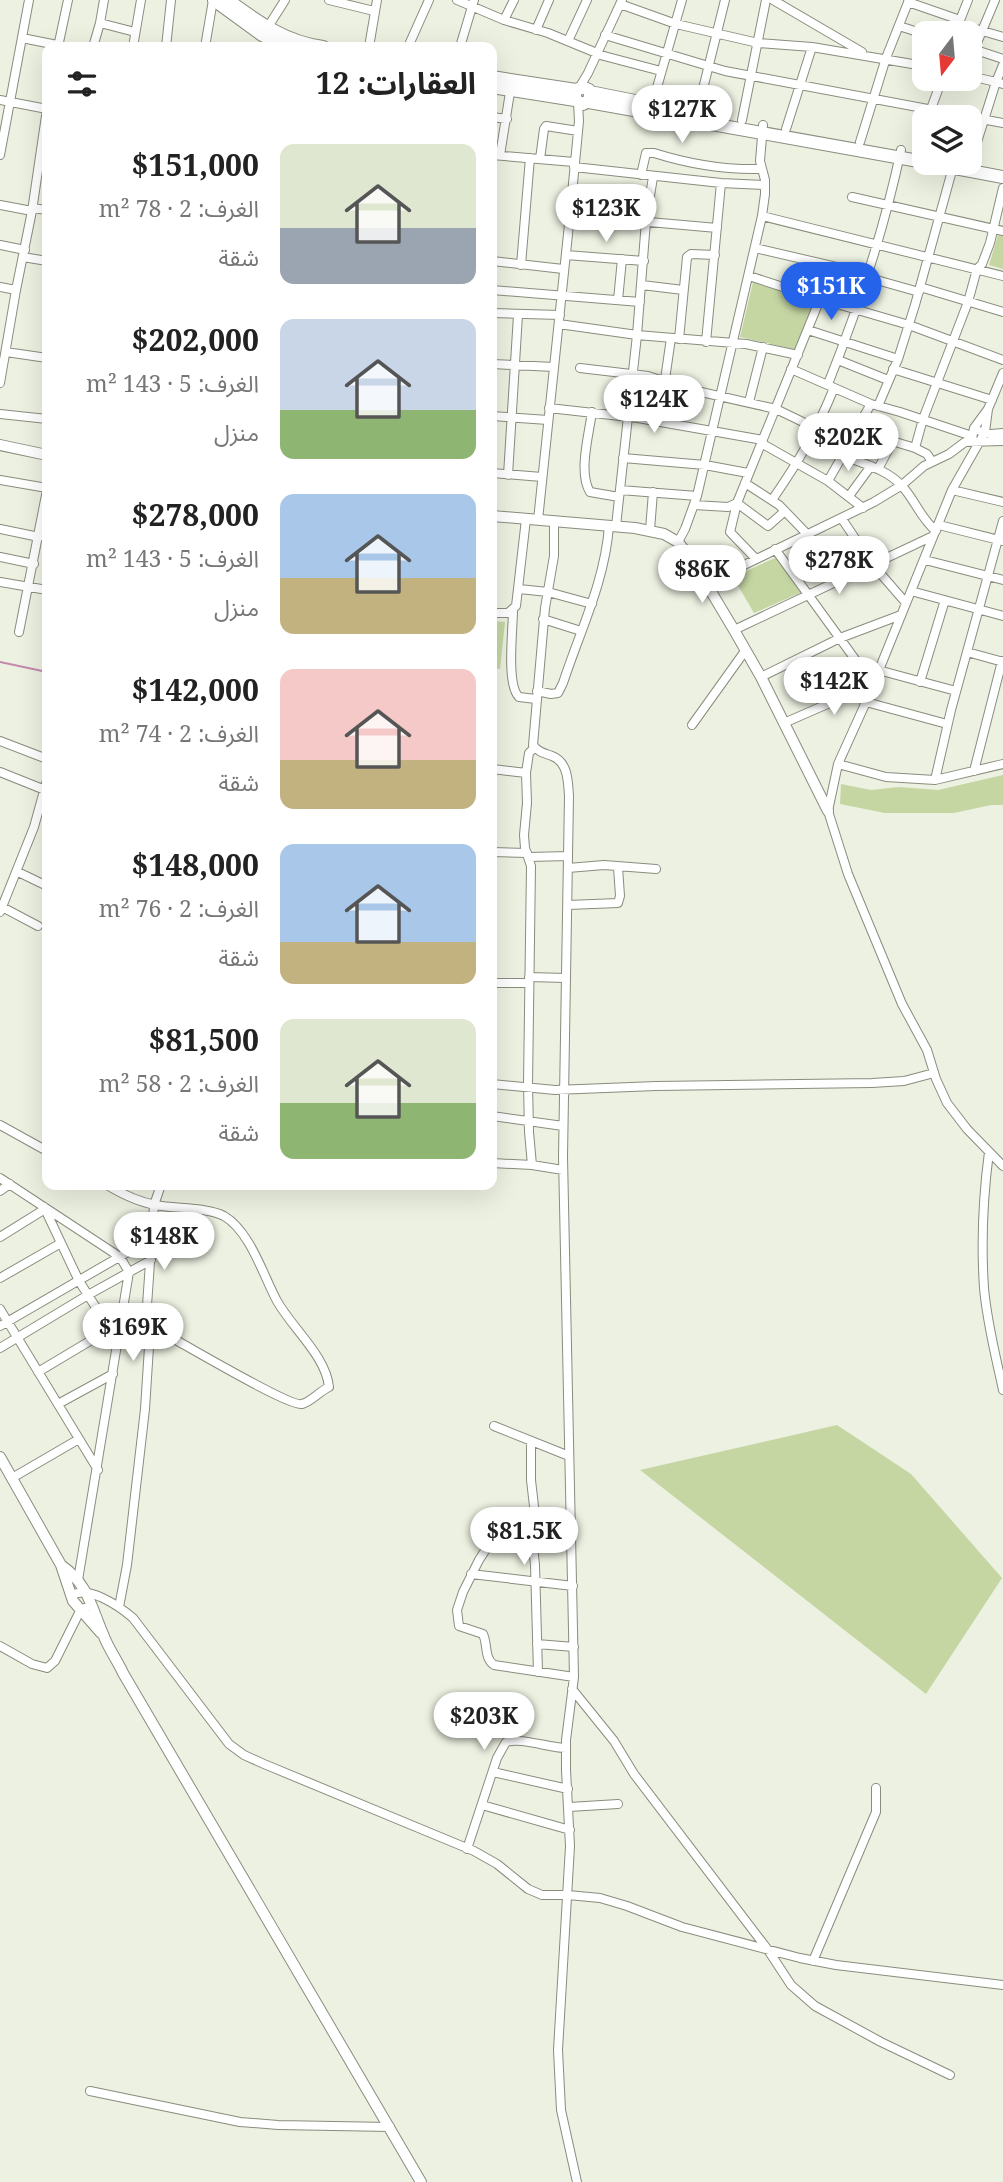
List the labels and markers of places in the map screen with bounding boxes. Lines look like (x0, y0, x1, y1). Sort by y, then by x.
pin: $127K (633, 86, 731, 145)
pin: $123K (557, 184, 655, 244)
pin: $151K (782, 262, 880, 322)
pin: $124K (605, 376, 703, 435)
pin: $202K (799, 414, 897, 473)
pin: $278K (790, 536, 888, 596)
pin: $86K (661, 546, 743, 605)
pin: $142K (785, 658, 883, 717)
pin: $148K (115, 1212, 213, 1272)
pin: $169K (84, 1304, 182, 1363)
pin: $81.5K (467, 1508, 581, 1567)
pin: $203K (435, 1692, 533, 1752)

